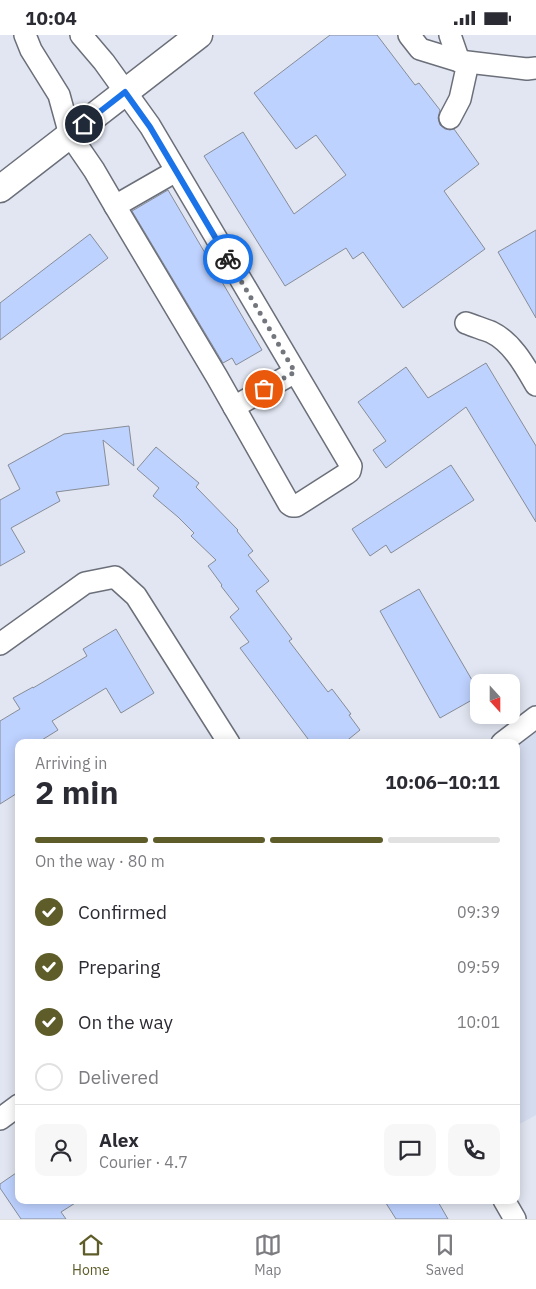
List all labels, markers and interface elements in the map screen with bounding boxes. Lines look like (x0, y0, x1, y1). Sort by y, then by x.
text: 10:04 (25, 6, 77, 30)
pin (63, 103, 105, 145)
icon: home (70, 110, 98, 138)
courier (203, 234, 253, 284)
icon: bike (214, 245, 242, 273)
pin (243, 368, 285, 410)
icon: bag (250, 375, 278, 403)
north arrow (470, 674, 520, 724)
map controls (470, 674, 520, 724)
text: Arriving in (35, 753, 107, 773)
text: 10:06–10:11 (385, 770, 500, 794)
text: 2 min (35, 771, 119, 813)
text: On the way · 80 m (35, 851, 165, 871)
icon: check (35, 898, 63, 926)
text: Confirmed (78, 900, 167, 924)
text: 09:39 (457, 902, 500, 922)
icon: check (35, 953, 63, 981)
text: Preparing (78, 955, 160, 979)
text: 09:59 (457, 957, 500, 977)
icon: check (35, 1008, 63, 1036)
text: On the way (78, 1010, 173, 1034)
text: 10:01 (457, 1012, 500, 1032)
text: Delivered (78, 1065, 159, 1089)
button: person (35, 1124, 87, 1176)
button: chat (384, 1124, 436, 1176)
button: phone (448, 1124, 500, 1176)
text: Alex (99, 1128, 139, 1152)
text: Courier · 4.7 (99, 1152, 188, 1172)
tab: Home (72, 1231, 110, 1279)
tab: Map (254, 1231, 282, 1279)
tab: Saved (426, 1231, 464, 1279)

